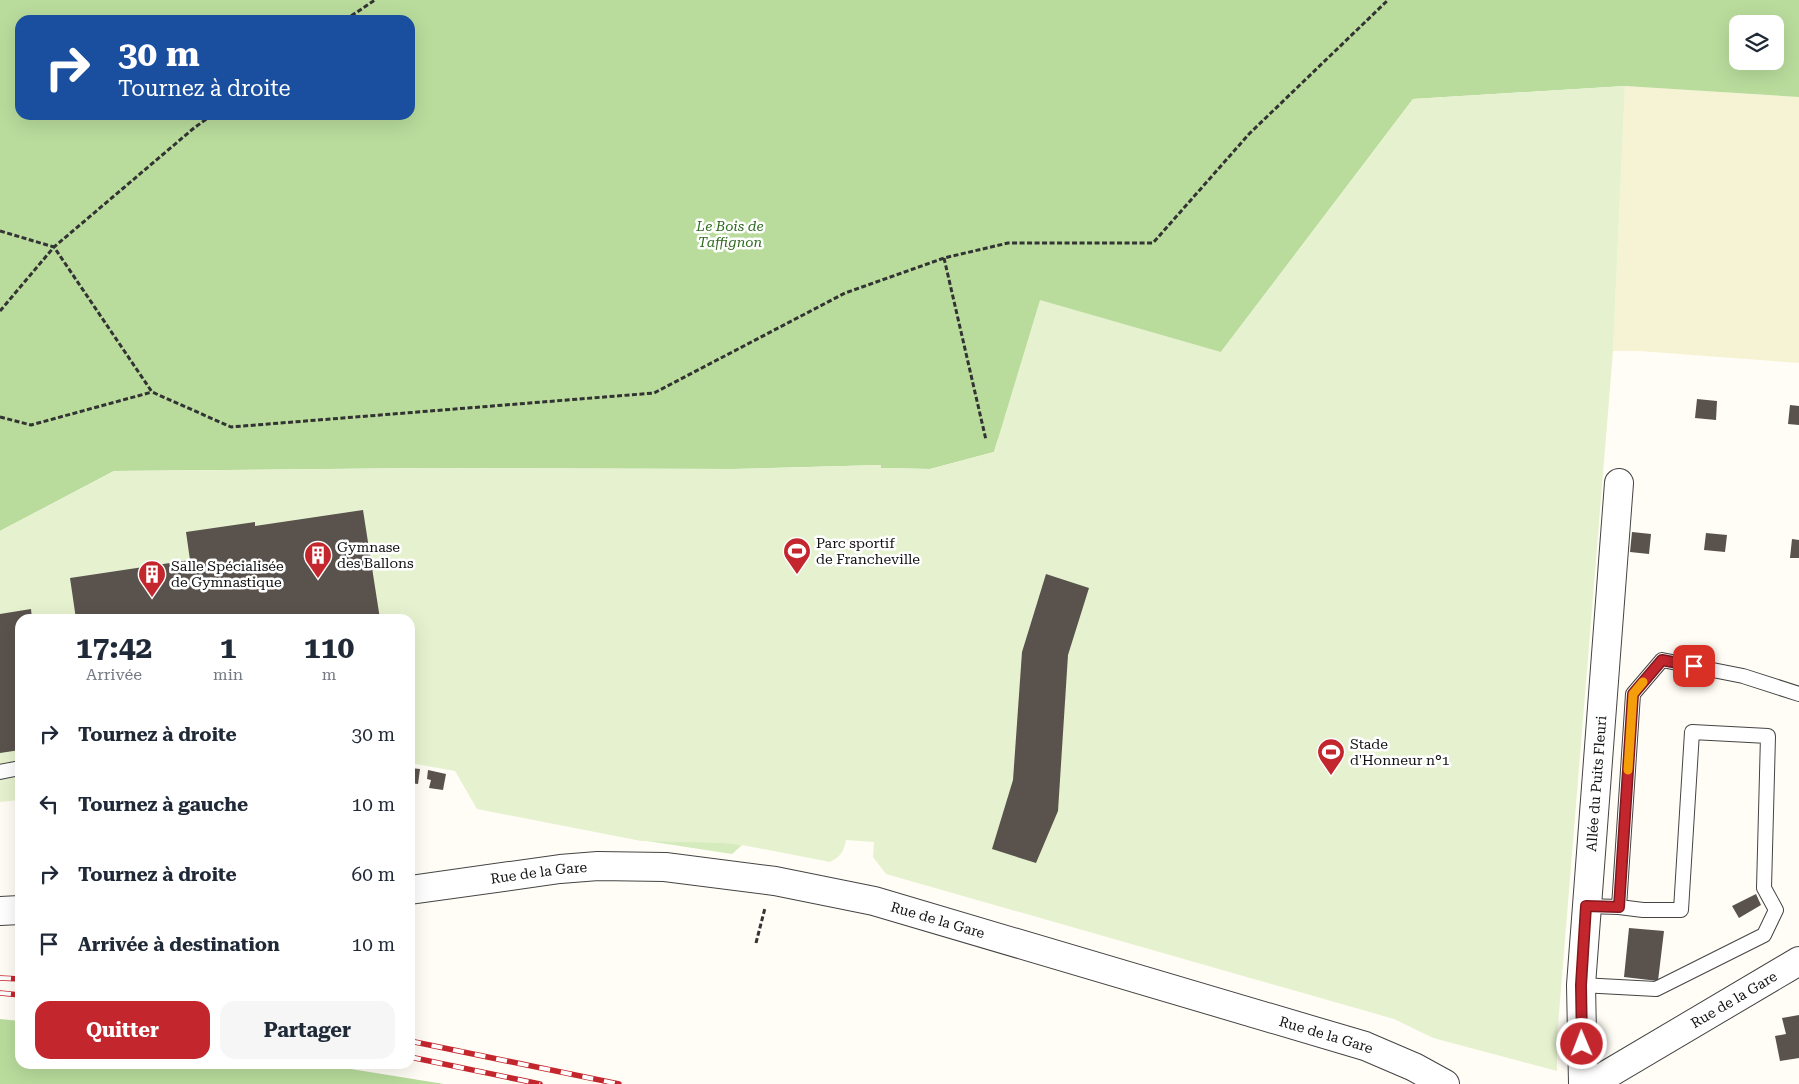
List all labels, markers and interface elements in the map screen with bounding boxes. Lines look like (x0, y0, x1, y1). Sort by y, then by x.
map controls (1729, 15, 1784, 70)
button: layers (1729, 15, 1784, 70)
text: 30 m (118, 34, 200, 75)
icon: right (35, 35, 100, 100)
text: Tournez à droite (118, 76, 291, 101)
park label: Le Bois de Taffignon (695, 218, 764, 250)
place label: Parc sportif de Francheville (816, 535, 920, 567)
sports icon: Parc sportif de Francheville (782, 536, 812, 575)
place label: Gymnase des Ballons (337, 539, 414, 571)
building icon: Gymnase des Ballons (303, 540, 333, 579)
place label: Salle Spécialisée de Gymnastique (171, 558, 284, 590)
building icon: Salle Spécialisée de Gymnastique (137, 559, 167, 598)
text: 17:42 (76, 630, 152, 665)
text: 1 (220, 630, 236, 665)
text: 110 (304, 630, 354, 665)
pin (1673, 645, 1715, 687)
icon: arrive (1680, 652, 1708, 680)
text: Arrivée (86, 665, 142, 684)
text: min (213, 665, 243, 684)
text: m (322, 665, 336, 684)
street label: Allée du Puits Fleuri (1583, 715, 1609, 852)
icon: right (35, 720, 63, 748)
text: Tournez à droite (78, 723, 237, 746)
text: 30 m (352, 723, 395, 746)
place label: Stade d'Honneur n°1 (1350, 736, 1450, 768)
sports icon: Stade d'Honneur n°1 (1316, 737, 1346, 776)
icon: left (35, 790, 63, 818)
text: Tournez à gauche (78, 793, 248, 816)
text: 10 m (352, 793, 395, 816)
street label: Rue de la Gare (490, 859, 588, 887)
icon: right (35, 860, 63, 888)
text: Tournez à droite (78, 863, 237, 886)
text: 60 m (352, 863, 395, 886)
street label: Rue de la Gare (889, 898, 987, 941)
icon: arrive (35, 930, 63, 958)
text: Arrivée à destination (78, 933, 280, 956)
text: 10 m (352, 933, 395, 956)
street label: Rue de la Gare (1688, 968, 1780, 1031)
button: Quitter (35, 1001, 210, 1059)
button: Partager (220, 1001, 395, 1059)
street label: Rue de la Gare (1277, 1013, 1376, 1057)
position arrow (1555, 1017, 1607, 1069)

